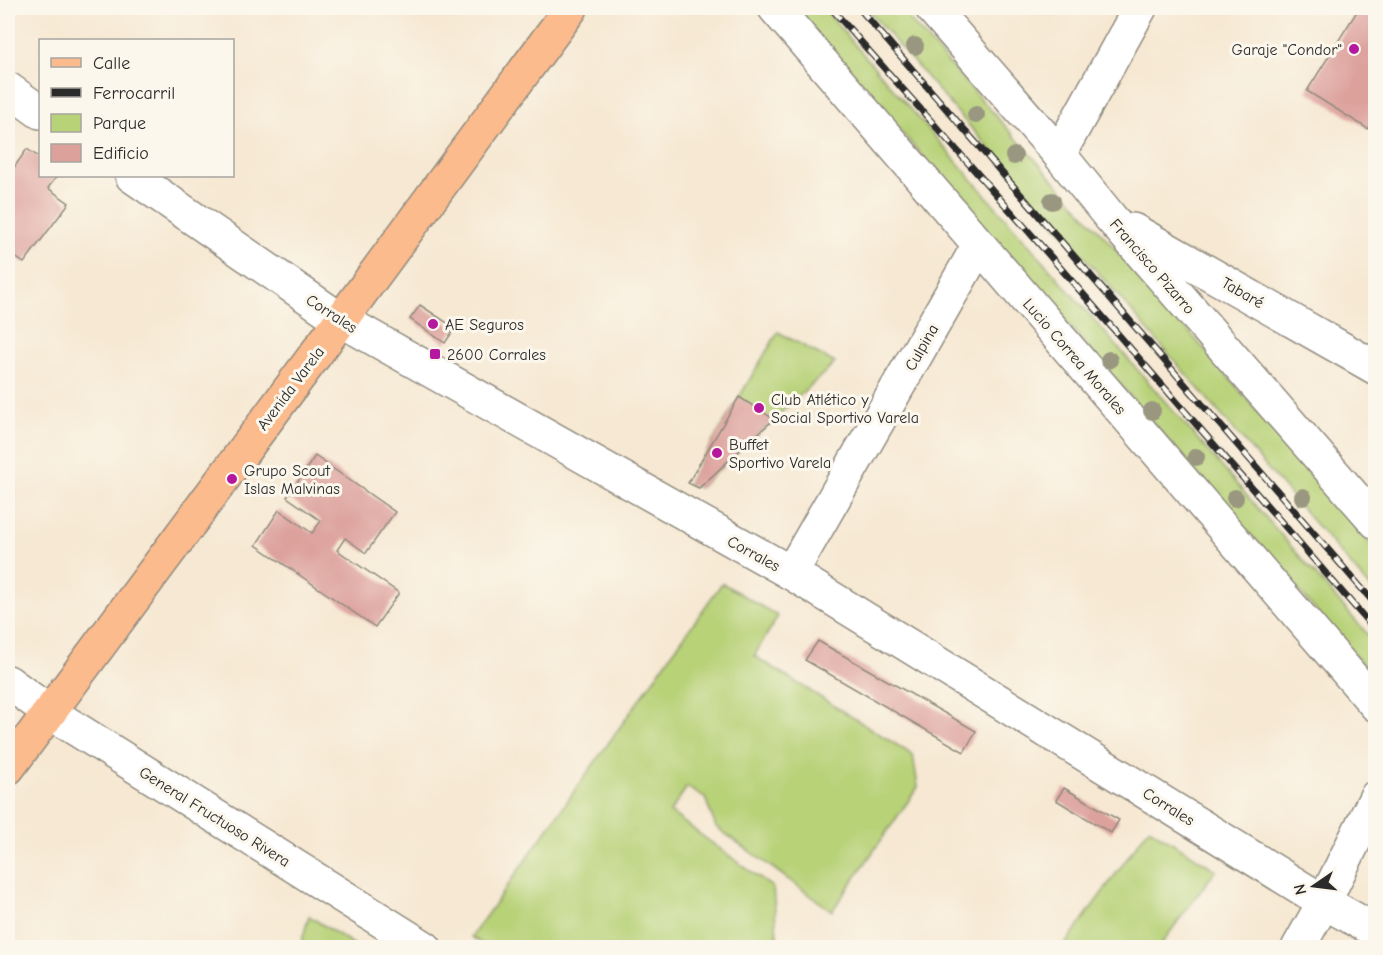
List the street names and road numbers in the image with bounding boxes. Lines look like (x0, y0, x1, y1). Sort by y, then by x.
street label: Francisco Pizarro (1106, 215, 1198, 318)
street label: Tabaré (1218, 274, 1267, 312)
street label: Corrales (303, 291, 361, 337)
street label: Lucio Correa Morales (1019, 295, 1130, 419)
street label: Culpina (901, 321, 942, 374)
street label: Avenida Varela (254, 343, 328, 434)
street label: Corrales (724, 532, 783, 576)
street label: General Fructuoso Rivera (136, 763, 293, 871)
street label: Corrales (1139, 784, 1198, 830)

